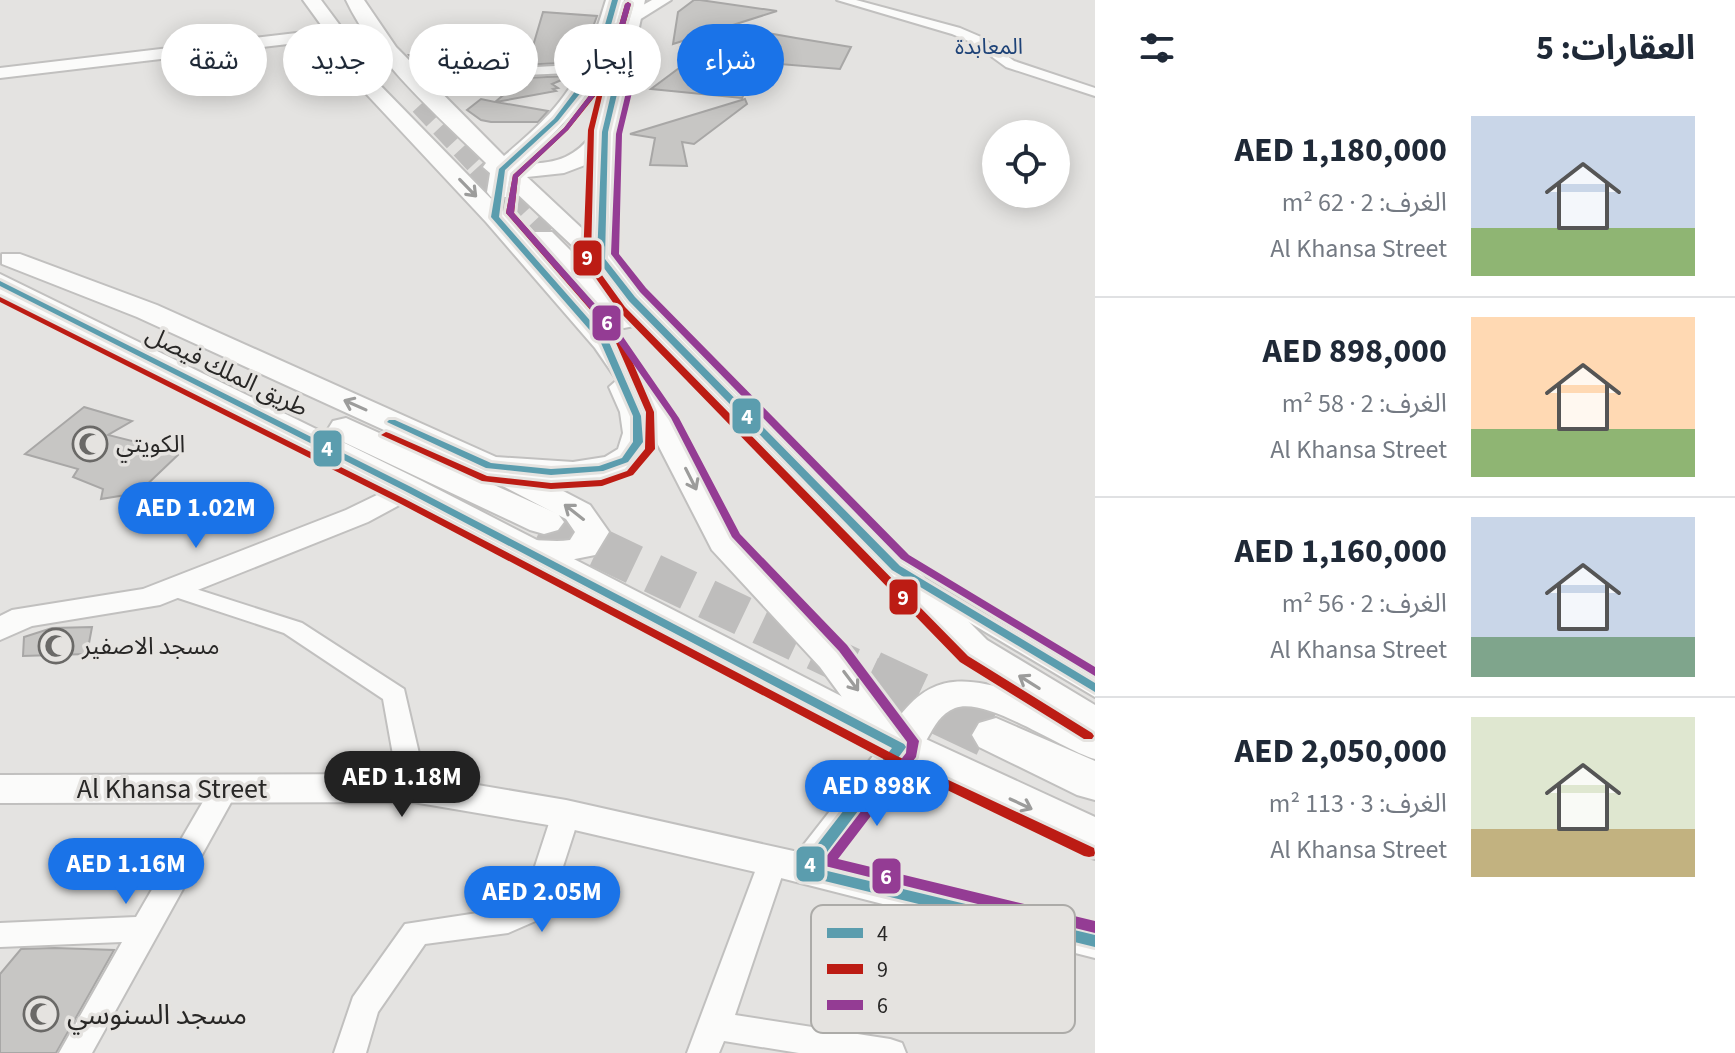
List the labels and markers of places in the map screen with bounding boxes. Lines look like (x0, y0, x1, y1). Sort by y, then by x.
mosque icon: الكويتي (71, 425, 109, 463)
place label: الكويتي (116, 427, 185, 463)
pin: AED 1.02M (104, 482, 288, 550)
mosque icon: مسجد الاصفير (37, 627, 75, 665)
place label: مسجد الاصفير (81, 629, 220, 664)
pin: AED 1.18M (310, 751, 494, 819)
pin: AED 898K (794, 760, 960, 828)
pin: AED 1.16M (34, 838, 218, 906)
pin: AED 2.05M (450, 866, 634, 934)
mosque icon: مسجد السنوسي (22, 995, 60, 1033)
place label: مسجد السنوسي (67, 995, 247, 1035)

